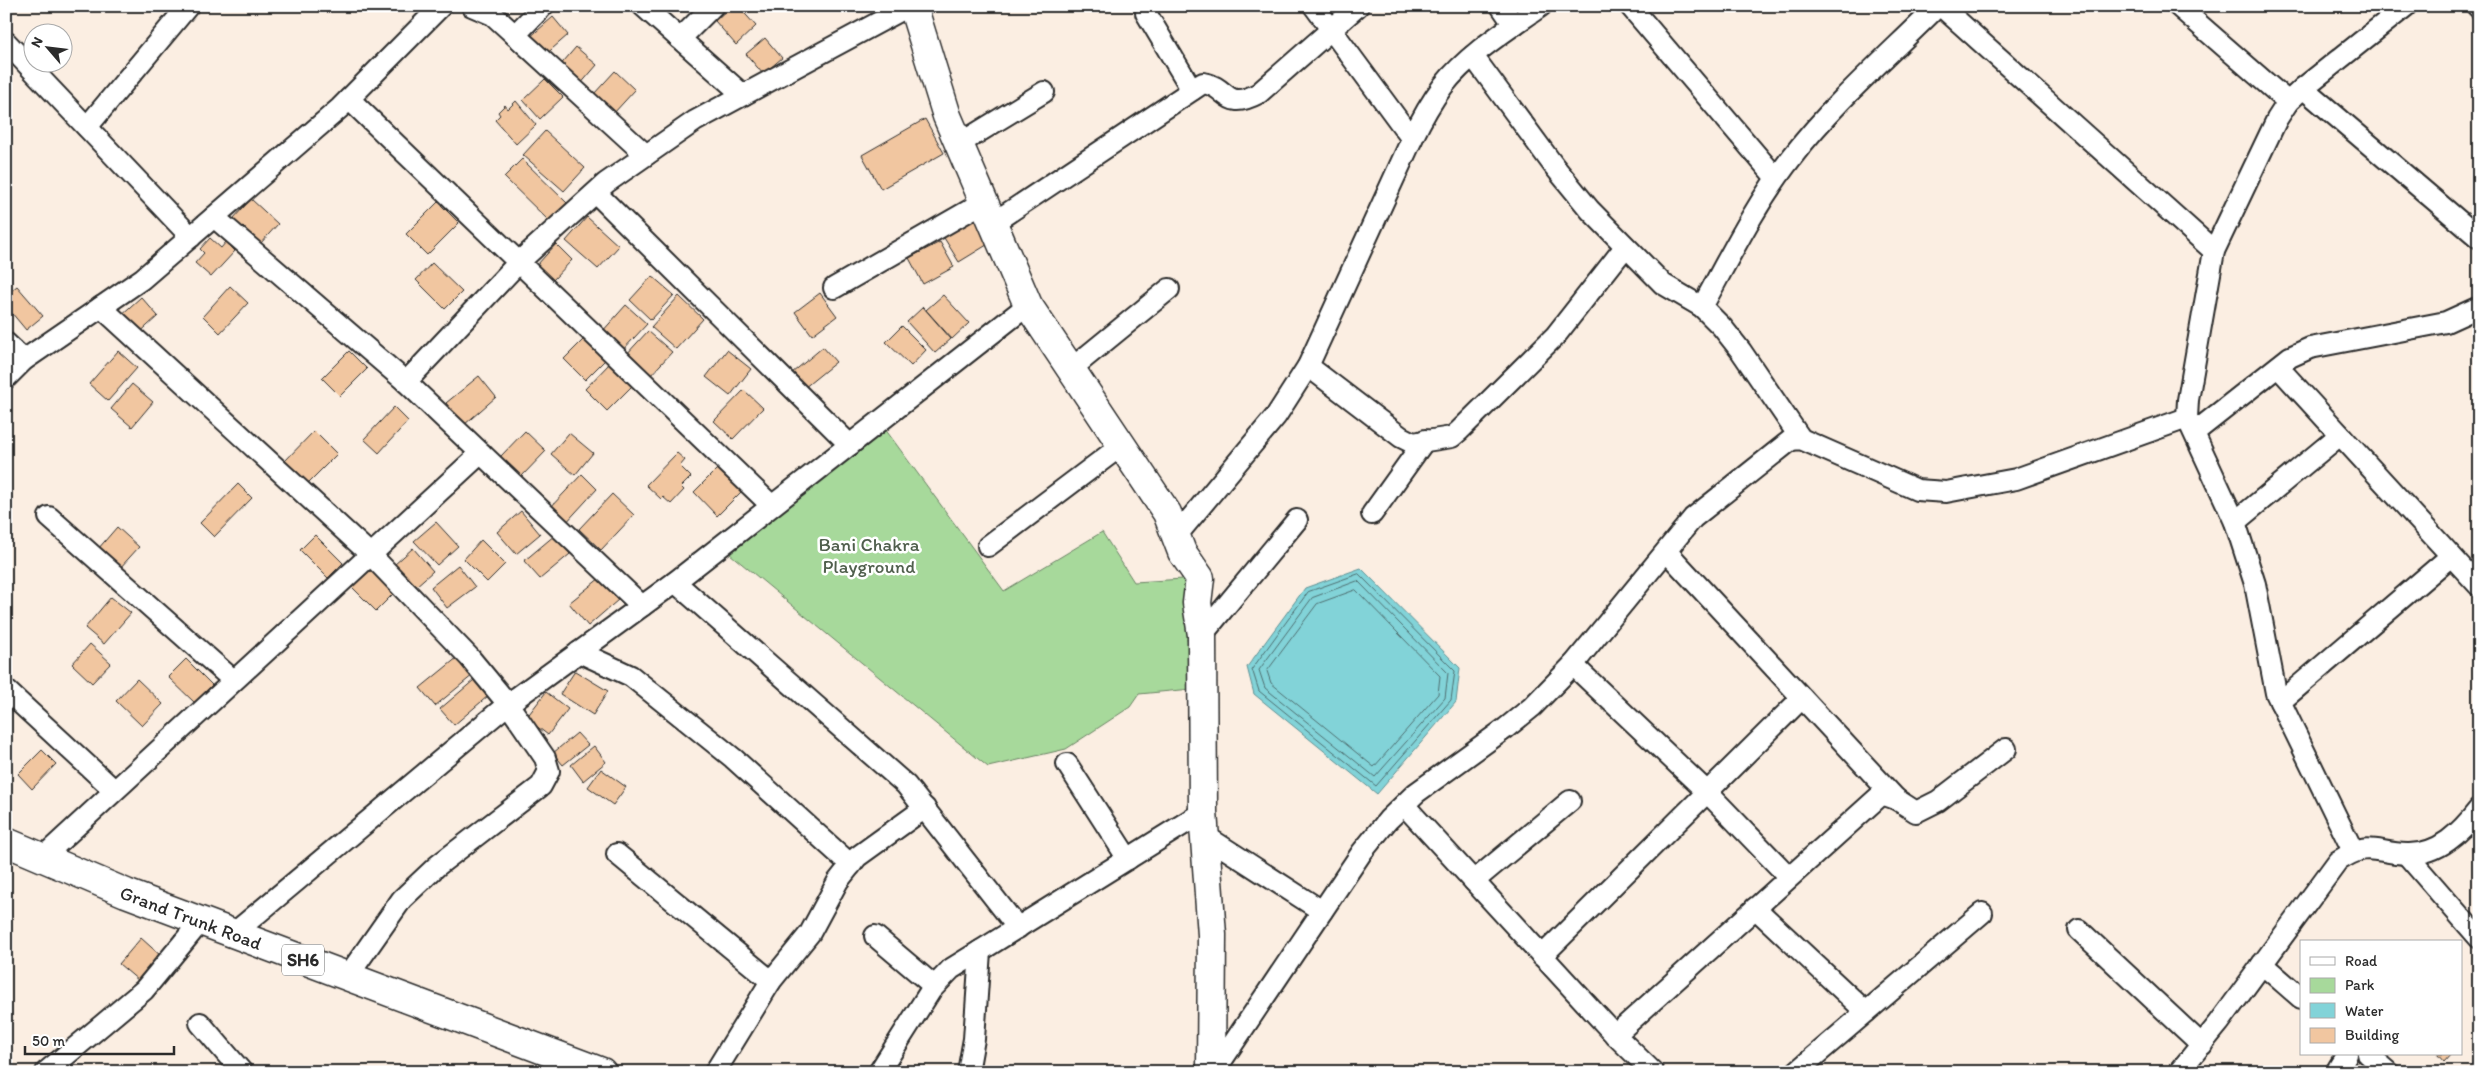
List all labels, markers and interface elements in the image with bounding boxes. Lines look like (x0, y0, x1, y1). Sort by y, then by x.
north arrow (22, 22, 72, 72)
text: N (27, 34, 47, 50)
park label: Bani Chakra Playground (818, 533, 920, 578)
street label: Grand Trunk Road (117, 880, 266, 955)
legend (2300, 940, 2462, 1056)
road number: SH6 (282, 944, 324, 976)
text: Road (2345, 952, 2378, 970)
text: Park (2345, 976, 2375, 994)
text: Water (2345, 1002, 2384, 1020)
scale bar (25, 1023, 174, 1055)
text: Building (2345, 1026, 2399, 1044)
text: 50 m (32, 1032, 65, 1050)

